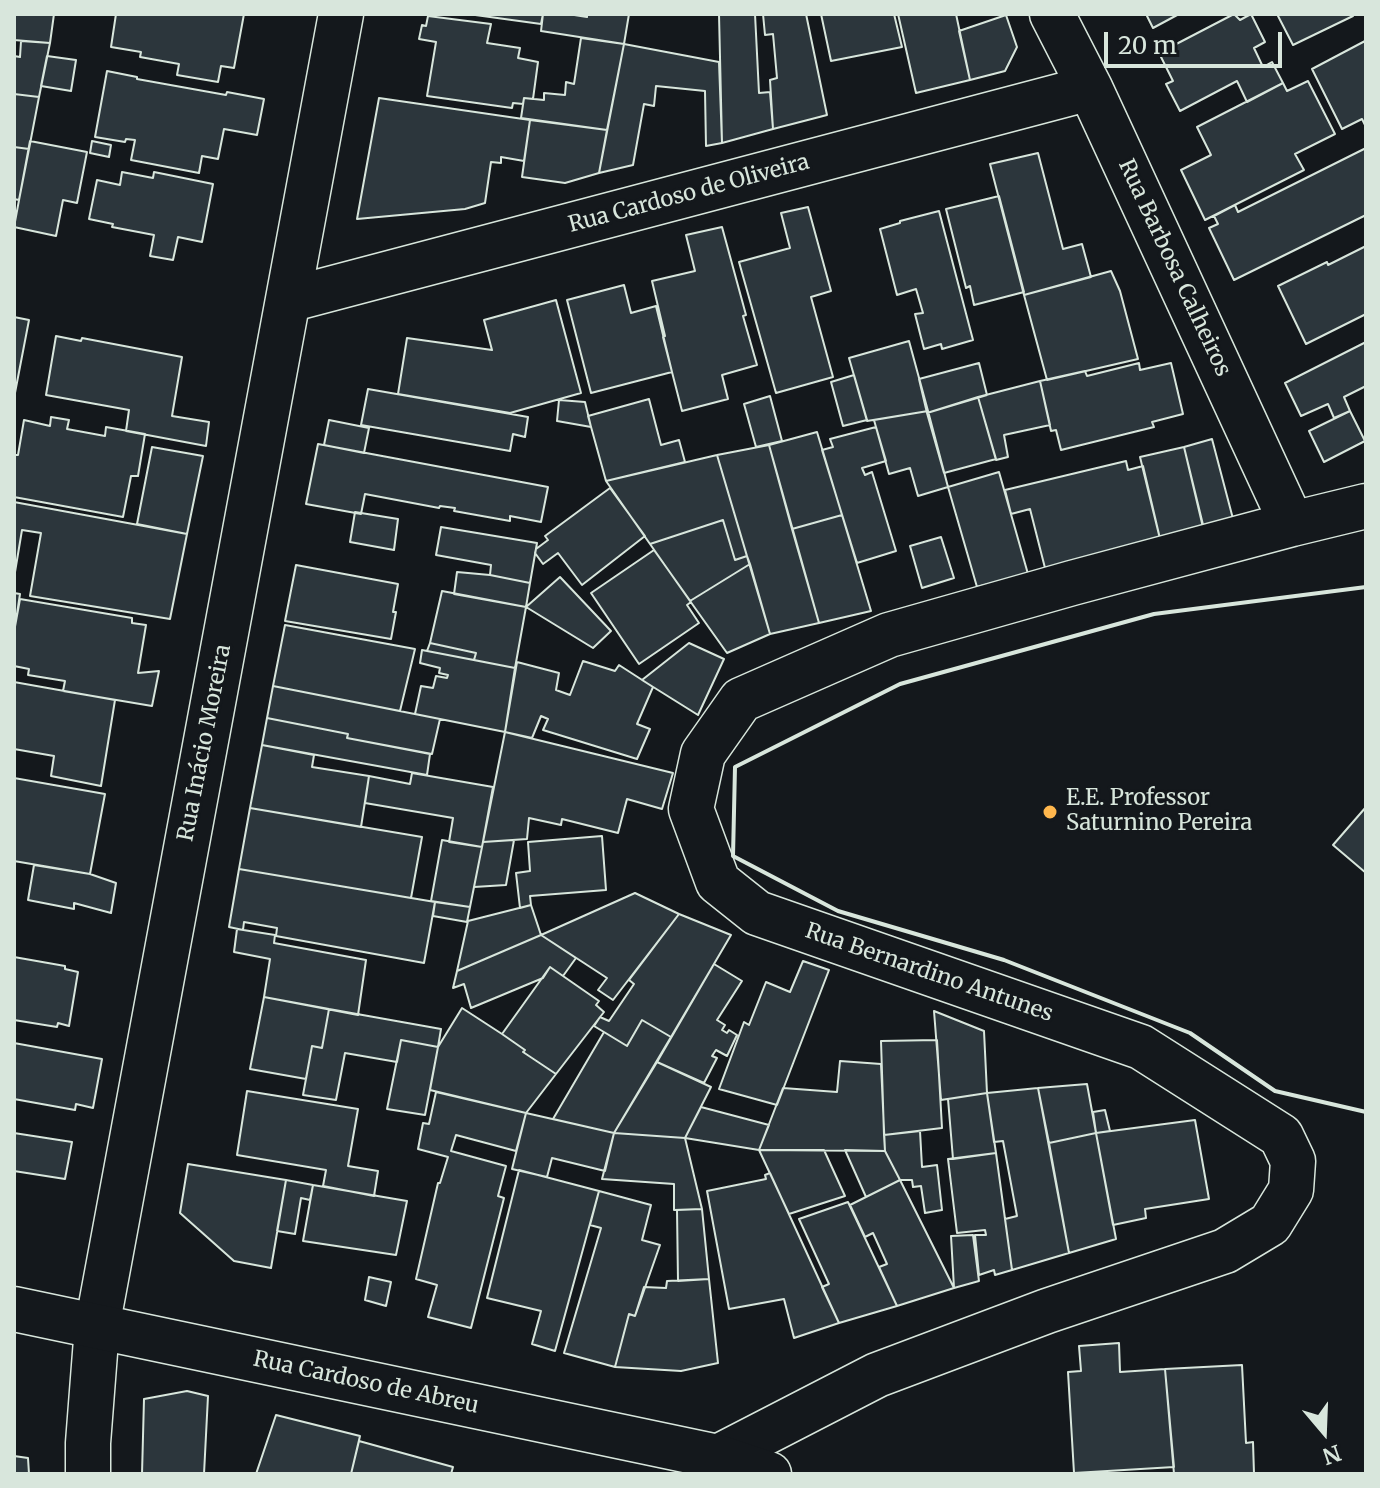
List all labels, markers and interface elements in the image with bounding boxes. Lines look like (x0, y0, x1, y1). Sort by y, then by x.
scale bar (1108, 16, 1286, 66)
text: 20 m (1118, 30, 1177, 61)
street label: Rua Cardoso de Oliveira (566, 149, 812, 239)
street label: Rua Barbosa Calheiros (1112, 155, 1236, 381)
street label: Rua Inácio Moreira (173, 642, 237, 844)
place label: E.E. Professor Saturnino Pereira (1066, 786, 1252, 838)
marker: E.E. Professor Saturnino Pereira (1041, 803, 1059, 821)
street label: Rua Bernardino Antunes (802, 918, 1056, 1028)
street label: Rua Cardoso de Abreu (251, 1346, 481, 1420)
north arrow (1284, 1392, 1364, 1472)
text: N (1319, 1439, 1345, 1471)

